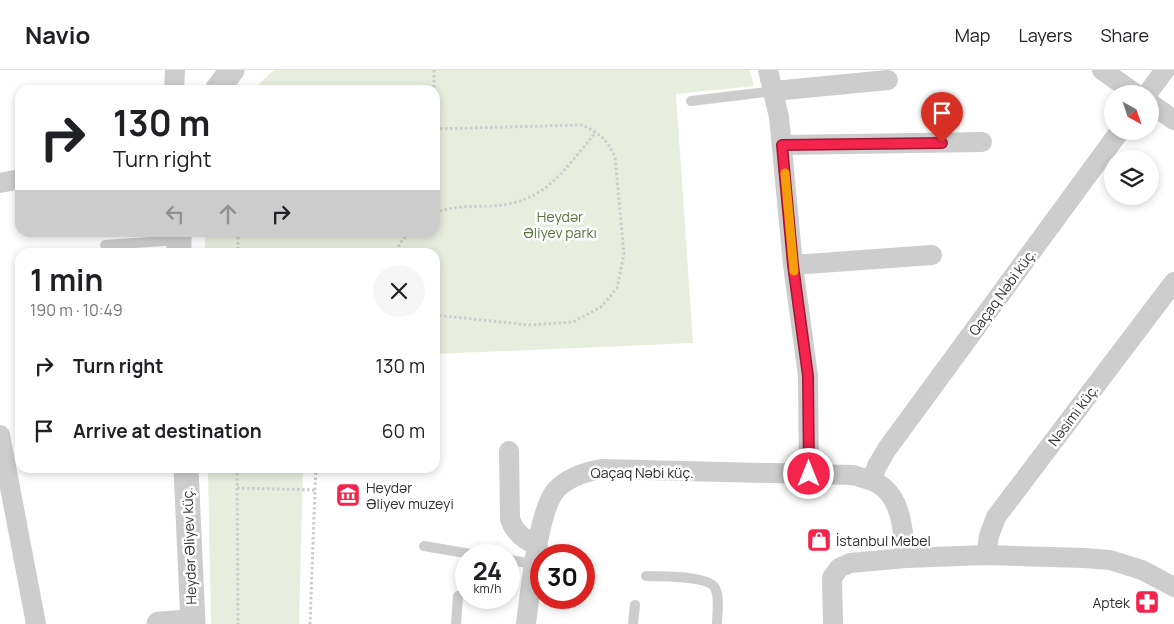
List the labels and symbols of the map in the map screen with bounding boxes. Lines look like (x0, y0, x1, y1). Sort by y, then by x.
north arrow (1104, 85, 1159, 140)
pin (921, 92, 963, 143)
park label: Heydər Əliyev parkı (523, 207, 597, 242)
street label: Qaçaq Nəbi küç. (964, 245, 1040, 339)
street label: Nəsimi küç. (1044, 380, 1102, 450)
position arrow (782, 447, 834, 499)
street label: Qaçaq Nəbi küç. (591, 463, 693, 482)
place label: Heydər Əliyev muzeyi (366, 478, 454, 513)
museum icon: Heydər Əliyev muzeyi (335, 482, 361, 508)
street label: Heydər Əliyev küç. (177, 487, 201, 605)
shop icon: İstanbul Mebel (806, 527, 832, 553)
place label: İstanbul Mebel (836, 531, 931, 550)
speed limit sign: 30 (530, 544, 595, 609)
pharmacy icon: Aptek (1134, 589, 1160, 615)
place label: Aptek (1092, 593, 1131, 612)

